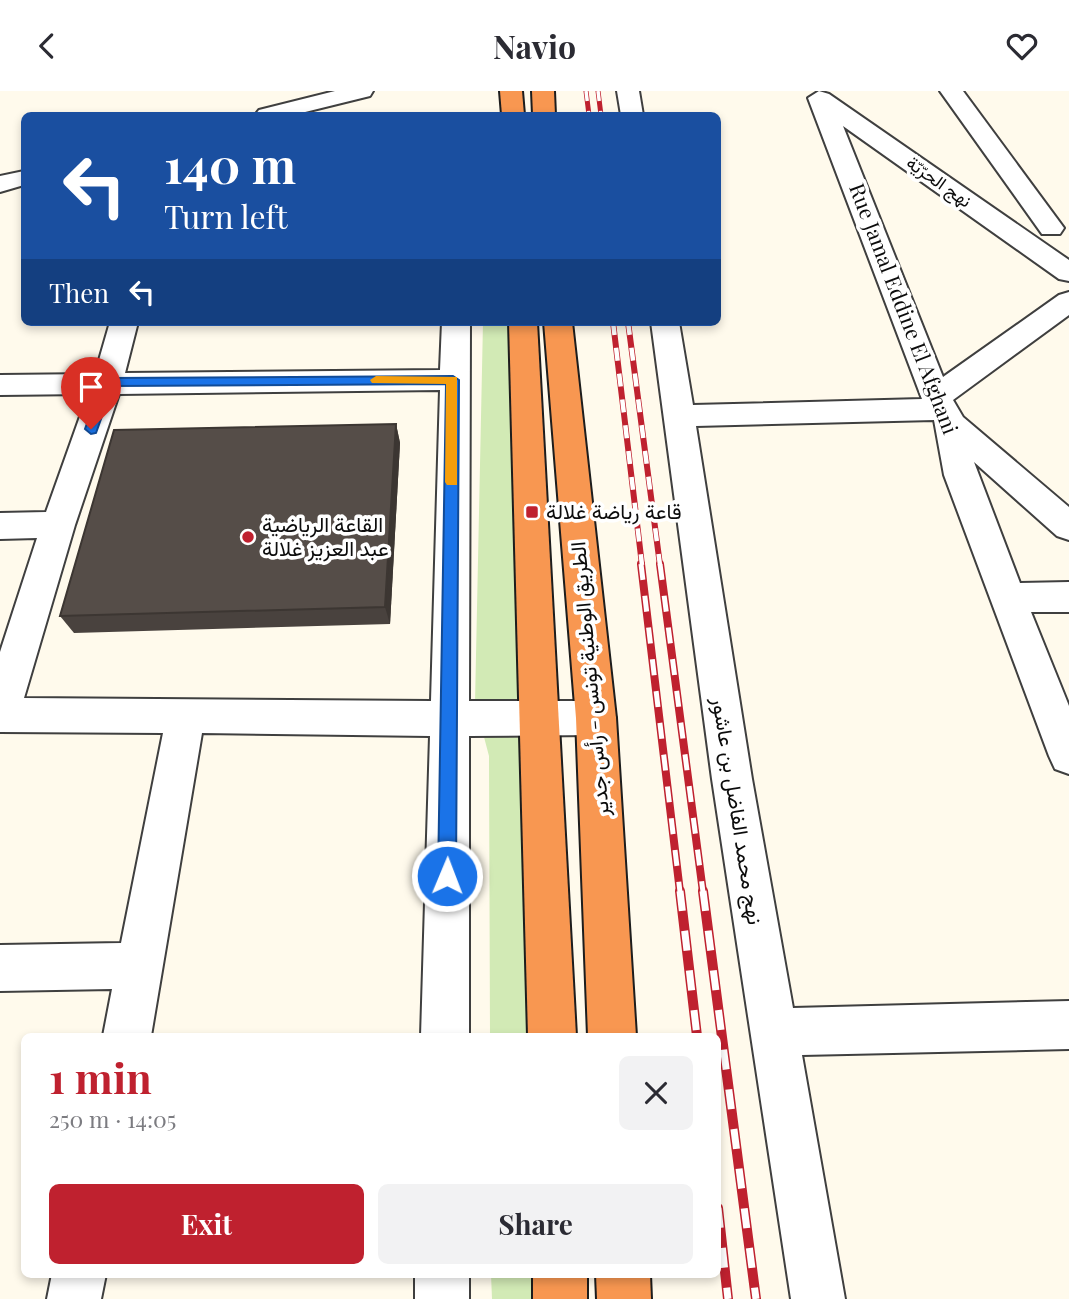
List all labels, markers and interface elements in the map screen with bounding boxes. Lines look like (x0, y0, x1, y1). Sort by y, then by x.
text: Navio (493, 24, 576, 67)
icon: back (28, 27, 66, 65)
icon: heart (1003, 27, 1041, 65)
text: 140 m (164, 131, 296, 196)
icon: left (49, 140, 140, 231)
street label: نهج الحرّيّة (902, 150, 977, 213)
street label: Rue Jamal Eddine El Afghani (844, 179, 966, 438)
text: Turn left (164, 194, 288, 237)
icon: left (123, 273, 161, 311)
text: Then (49, 275, 109, 310)
pin (61, 357, 121, 429)
icon: arrive (72, 368, 110, 406)
place label: قاعة رياضة غلالة (546, 496, 682, 525)
marker: قاعة رياضة غلالة (524, 504, 540, 520)
place label: القاعة الرياضية عبد العزيز غلالة (262, 509, 389, 562)
marker: القاعة الرياضية عبد العزيز غلالة (240, 529, 256, 545)
street label: الطريق الوطنية تونس - رأس جدير (562, 540, 615, 819)
street label: نهج محمد الفاضل بن عاشور (705, 694, 771, 927)
position arrow (410, 839, 484, 913)
text: 1 min (49, 1049, 152, 1105)
button: close (619, 1056, 693, 1130)
text: 250 m · 14:05 (49, 1103, 176, 1134)
button: Exit (49, 1184, 364, 1264)
button: Share (378, 1184, 693, 1264)

